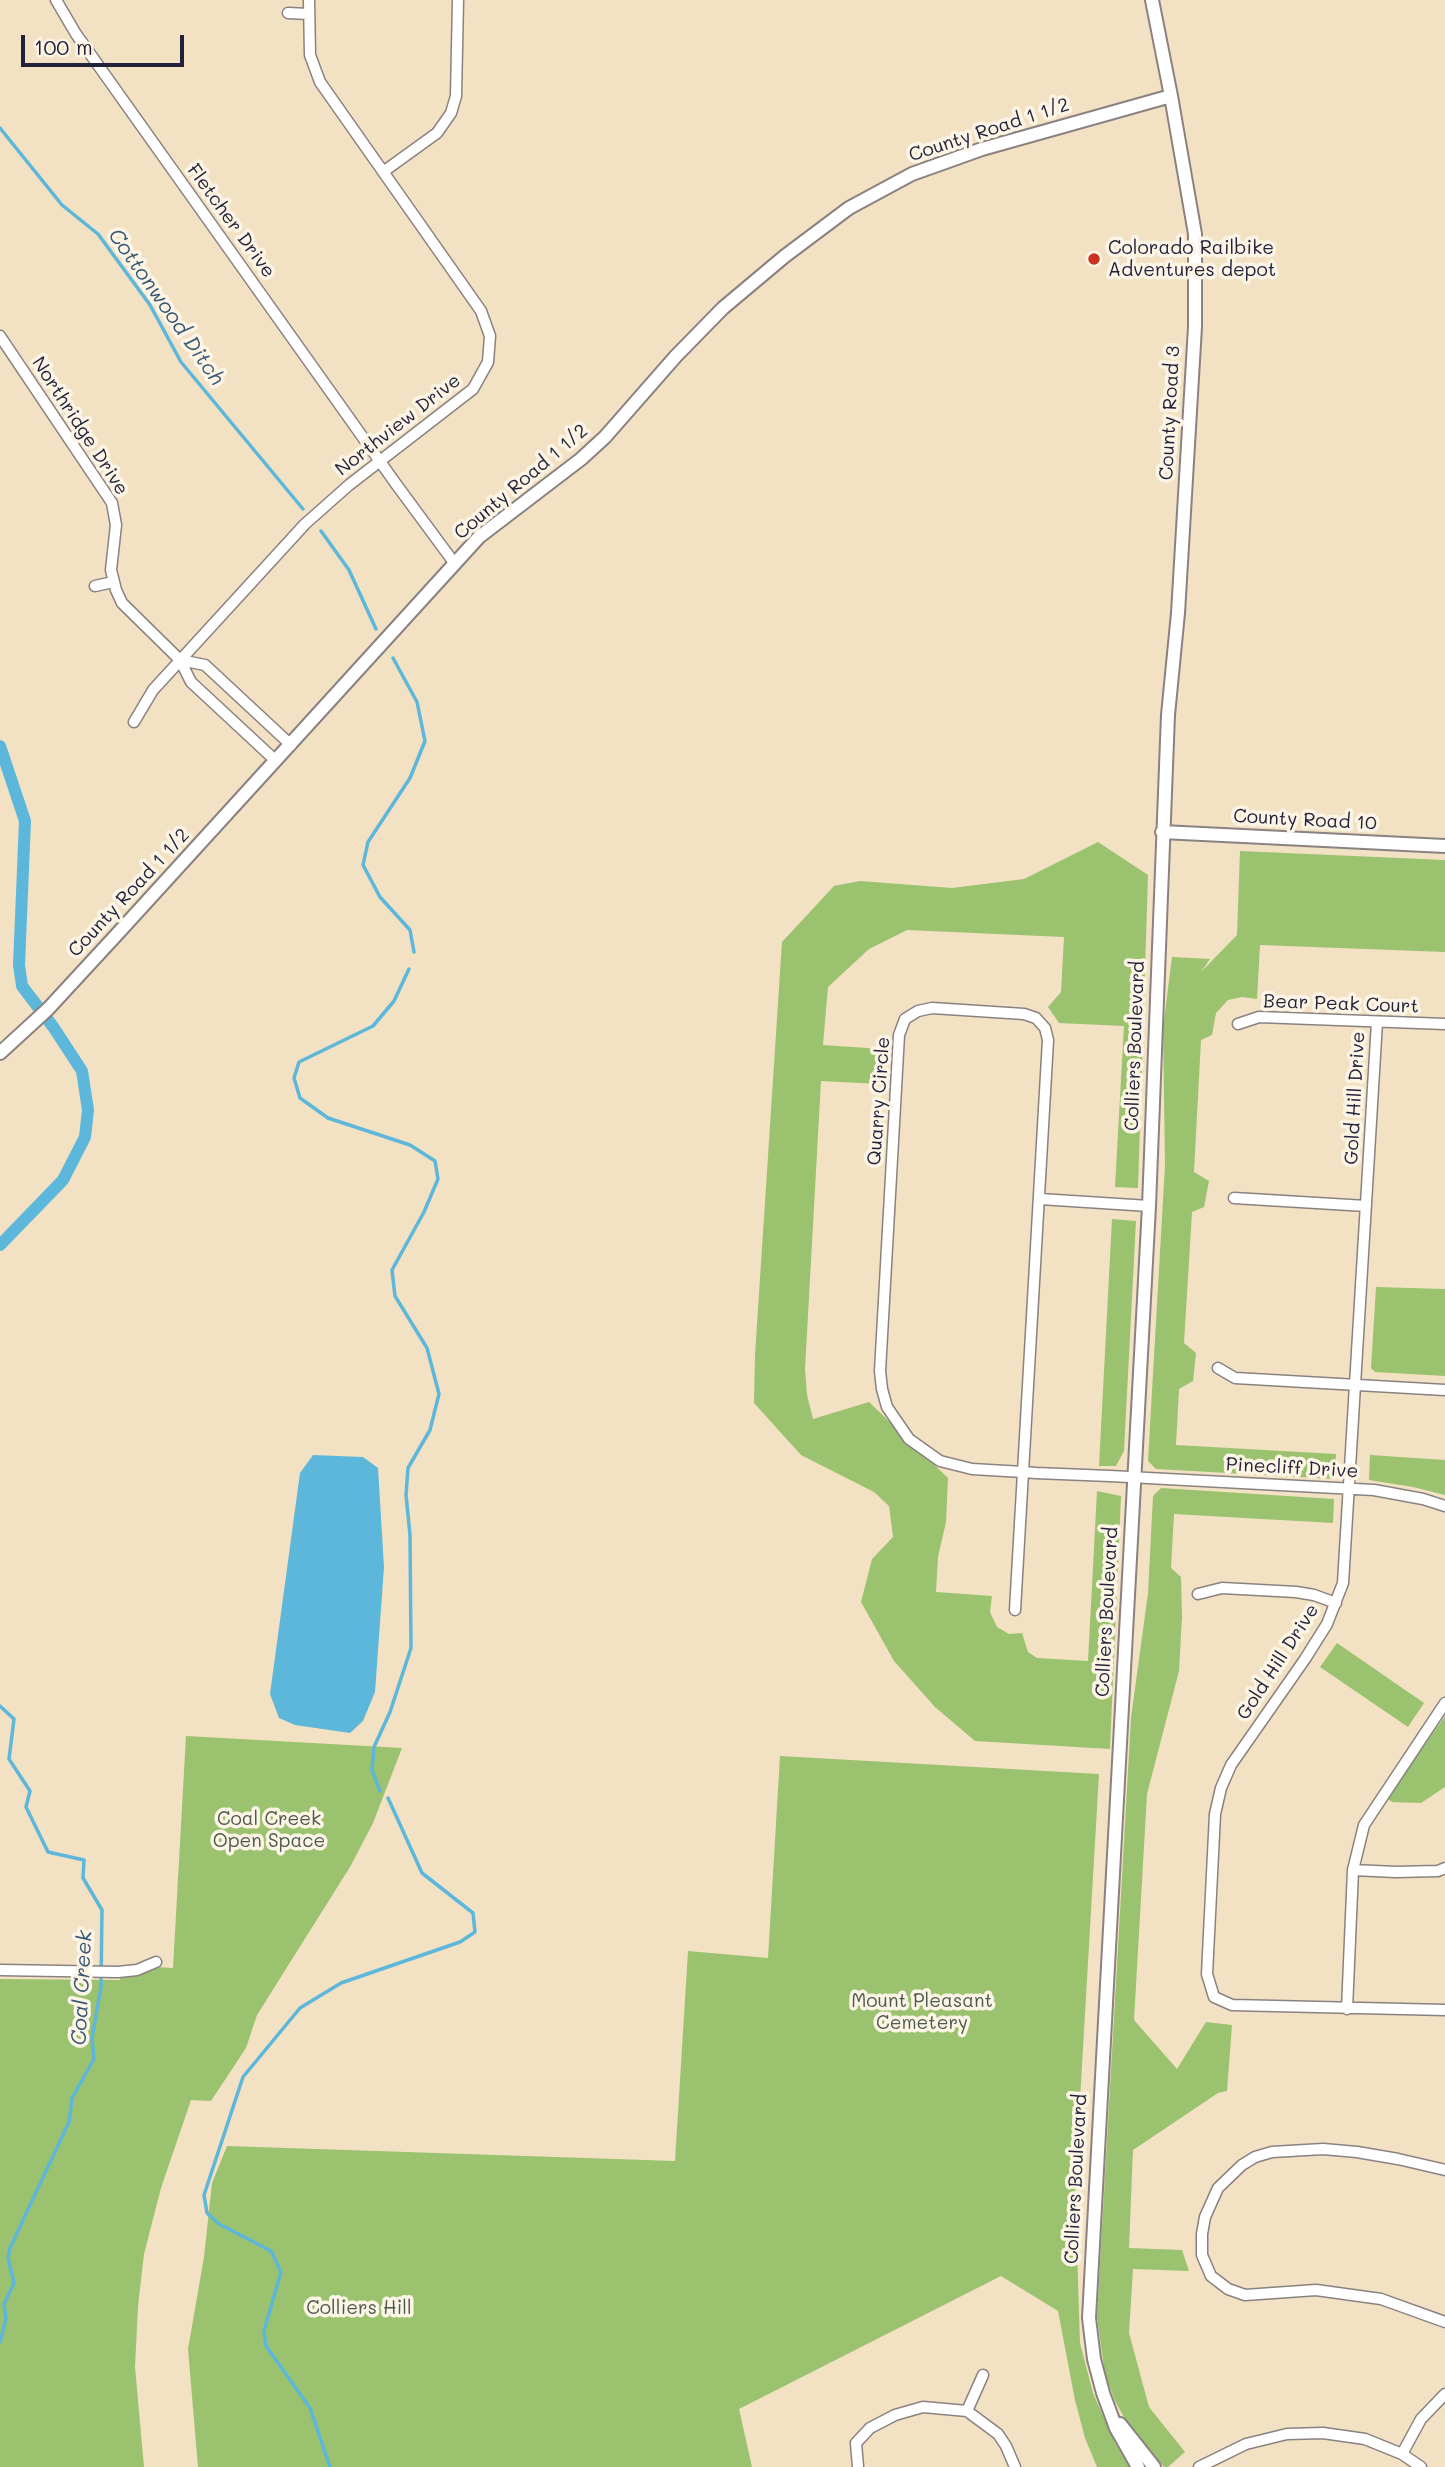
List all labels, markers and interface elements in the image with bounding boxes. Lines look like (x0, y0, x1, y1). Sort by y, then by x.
scale bar (24, 21, 187, 65)
text: 100 m (34, 33, 93, 60)
street label: County Road 1 1/2 (906, 93, 1072, 167)
street label: Fletcher Drive (182, 160, 280, 282)
water label: Cottonwood Ditch (102, 224, 230, 390)
place label: Colorado Railbike Adventures depot (1108, 237, 1276, 281)
marker: Colorado Railbike Adventures depot (1086, 251, 1102, 267)
street label: County Road 3 (1155, 345, 1185, 481)
street label: Northridge Drive (27, 353, 133, 499)
street label: Northview Drive (331, 369, 465, 481)
street label: County Road 1 1/2 (450, 420, 592, 544)
street label: County Road 10 (1233, 805, 1377, 835)
street label: County Road 1 1/2 (64, 824, 194, 962)
street label: Colliers Boulevard (1121, 961, 1149, 1131)
street label: Bear Peak Court (1263, 990, 1419, 1018)
street label: Gold Hill Drive (1340, 1031, 1370, 1165)
street label: Quarry Circle (863, 1036, 895, 1166)
street label: Pinecliff Drive (1225, 1453, 1359, 1483)
street label: Colliers Boulevard (1091, 1526, 1123, 1698)
street label: Gold Hill Drive (1232, 1600, 1324, 1724)
park label: Coal Creek Open Space (213, 1808, 325, 1852)
water label: Coal Creek (66, 1930, 98, 2046)
park label: Mount Pleasant Cemetery (851, 1990, 993, 2034)
street label: Colliers Boulevard (1060, 2093, 1092, 2265)
park label: Colliers Hill (306, 2297, 412, 2319)

